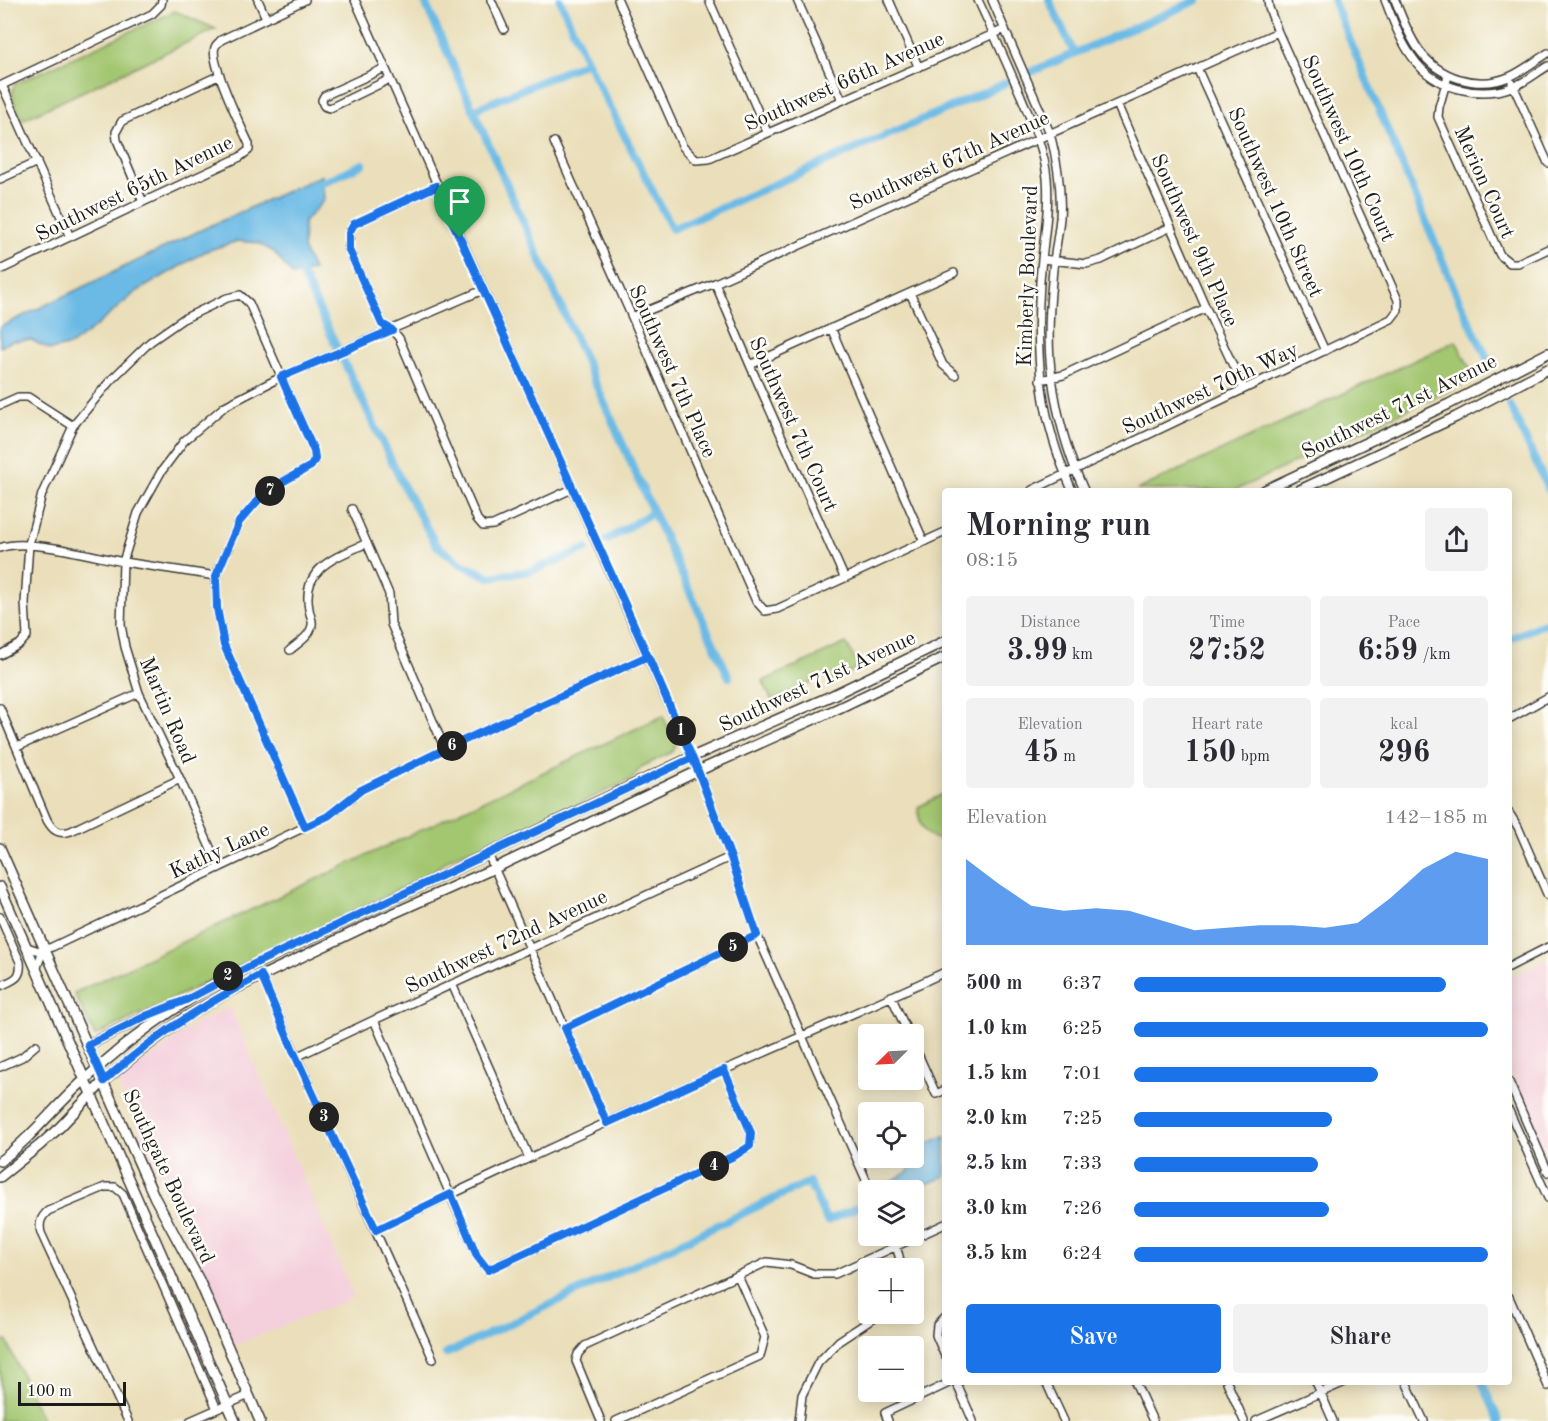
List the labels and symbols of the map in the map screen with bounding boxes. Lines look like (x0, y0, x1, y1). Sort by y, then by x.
street label: Southwest 66th Avenue (741, 29, 948, 136)
street label: Southwest 10th Court (1297, 52, 1398, 245)
street label: Southwest 10th Street (1223, 105, 1326, 301)
street label: Southwest 67th Avenue (846, 108, 1053, 215)
street label: Merion Court (1449, 123, 1518, 242)
street label: Southwest 65th Avenue (33, 132, 237, 246)
street label: Southwest 9th Place (1146, 151, 1241, 330)
pin (434, 176, 485, 238)
street label: Kimberly Boulevard (1015, 185, 1042, 367)
street label: Southwest 7th Place (624, 282, 719, 461)
street label: Southwest 7th Court (745, 334, 841, 515)
street label: Southwest 70th Way (1119, 339, 1302, 439)
street label: Southwest 71st Avenue (1299, 351, 1500, 464)
pin: 7 (255, 476, 285, 506)
street label: Southwest 71st Avenue (716, 628, 919, 737)
street label: Martin Road (135, 654, 198, 767)
pin: 1 (666, 716, 696, 746)
pin: 6 (437, 731, 467, 761)
street label: Kathy Lane (166, 819, 273, 884)
street label: Southwest 72nd Avenue (403, 886, 611, 998)
pin: 5 (718, 932, 748, 962)
pin: 2 (213, 961, 243, 991)
north arrow (858, 1024, 924, 1090)
street label: Southgate Boulevard (118, 1086, 217, 1267)
pin: 3 (309, 1102, 339, 1132)
pin: 4 (699, 1151, 729, 1181)
scale bar (18, 1379, 126, 1406)

